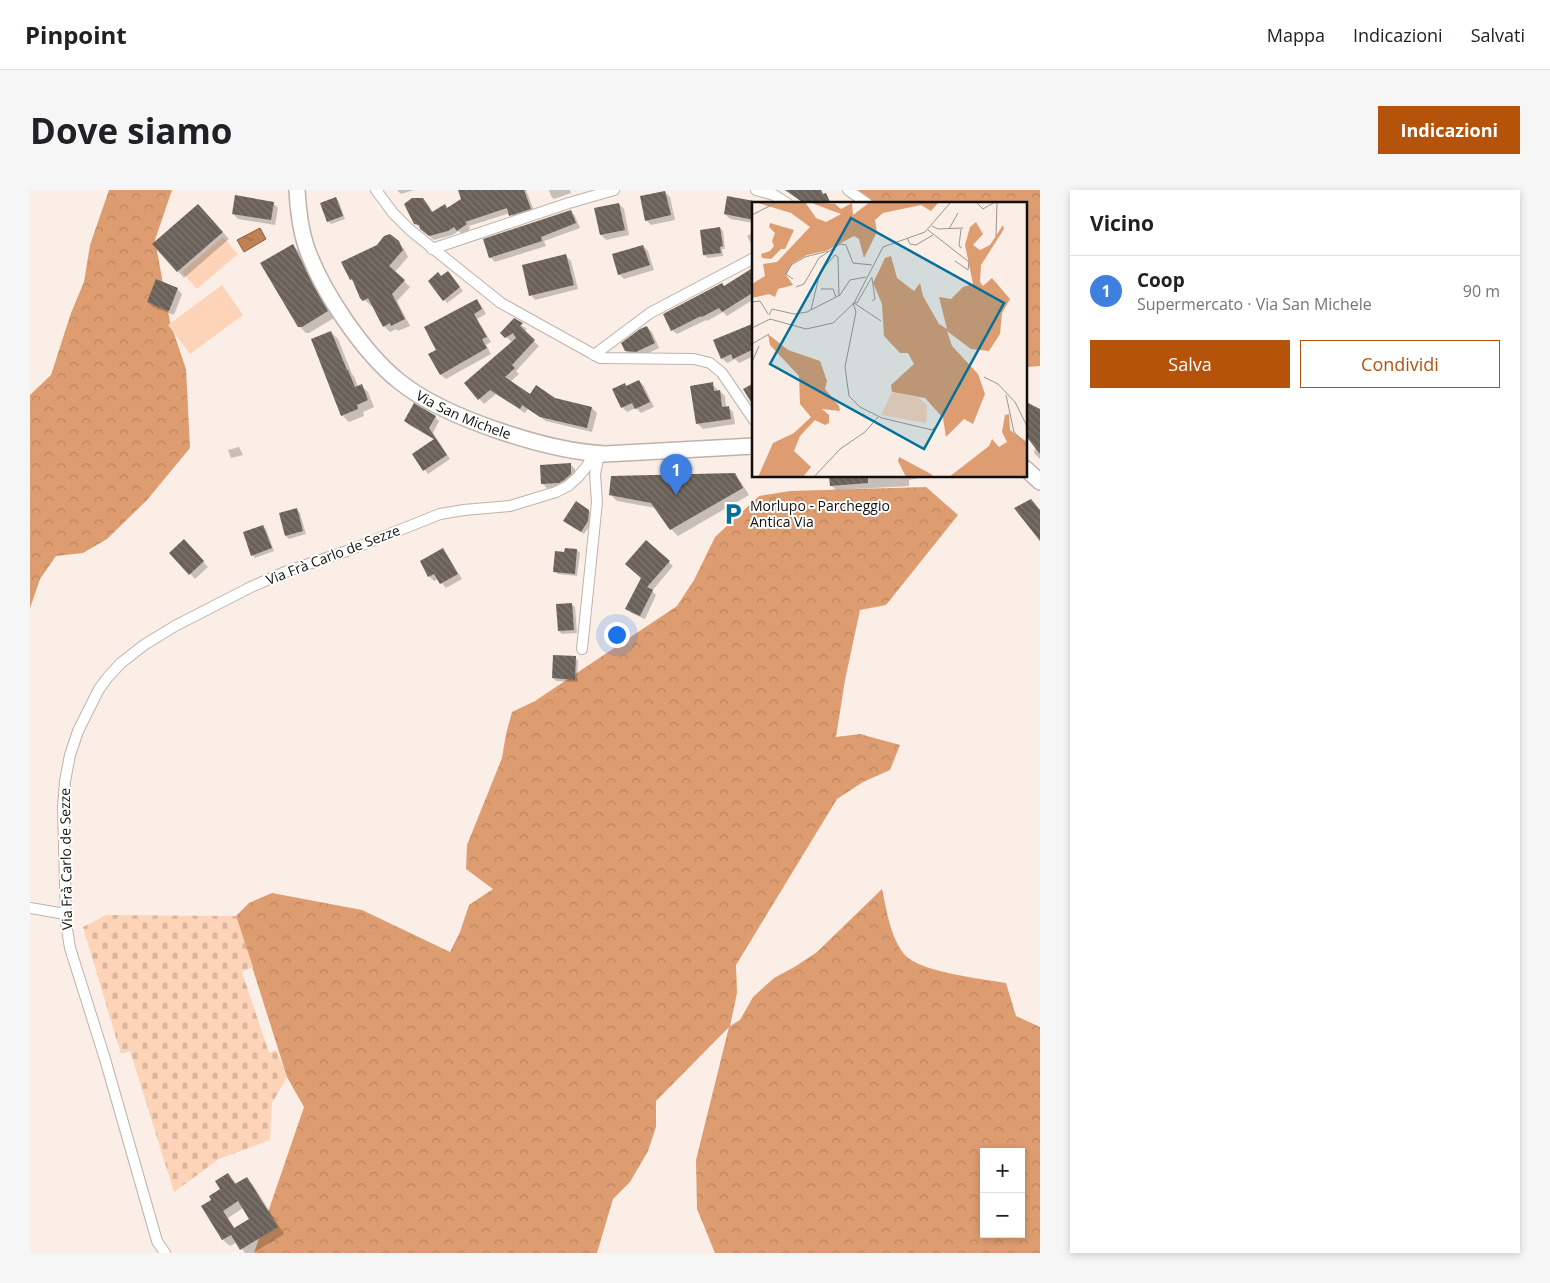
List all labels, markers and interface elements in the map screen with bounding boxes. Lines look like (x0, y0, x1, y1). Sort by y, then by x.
text: Pinpoint (25, 18, 127, 51)
text: Mappa (1267, 23, 1325, 47)
text: Indicazioni (1353, 23, 1443, 47)
text: Salvati (1471, 23, 1525, 47)
button: Indicazioni (1378, 106, 1520, 154)
text: Dove siamo (30, 107, 233, 154)
inset map (752, 202, 1028, 478)
text: Vicino (1090, 209, 1154, 237)
text: Coop (1137, 267, 1185, 293)
text: 1 (1101, 280, 1111, 302)
text: 90 m (1463, 280, 1500, 302)
text: Supermercato · Via San Michele (1137, 293, 1372, 315)
button: Salva (1090, 340, 1290, 388)
button: Condividi (1300, 340, 1500, 388)
street label: Via San Michele (413, 386, 514, 443)
pin: 1 (660, 454, 692, 495)
place label: Morlupo - Parcheggio Antica Via (750, 496, 890, 531)
parking icon: Morlupo - Parcheggio Antica Via (720, 501, 746, 527)
street label: Via Frà Carlo de Sezze (263, 520, 403, 589)
your location (604, 622, 630, 648)
street label: Via Frà Carlo de Sezze (55, 788, 76, 930)
map controls (980, 1148, 1025, 1238)
button: + (980, 1148, 1025, 1193)
button: − (980, 1193, 1025, 1238)

